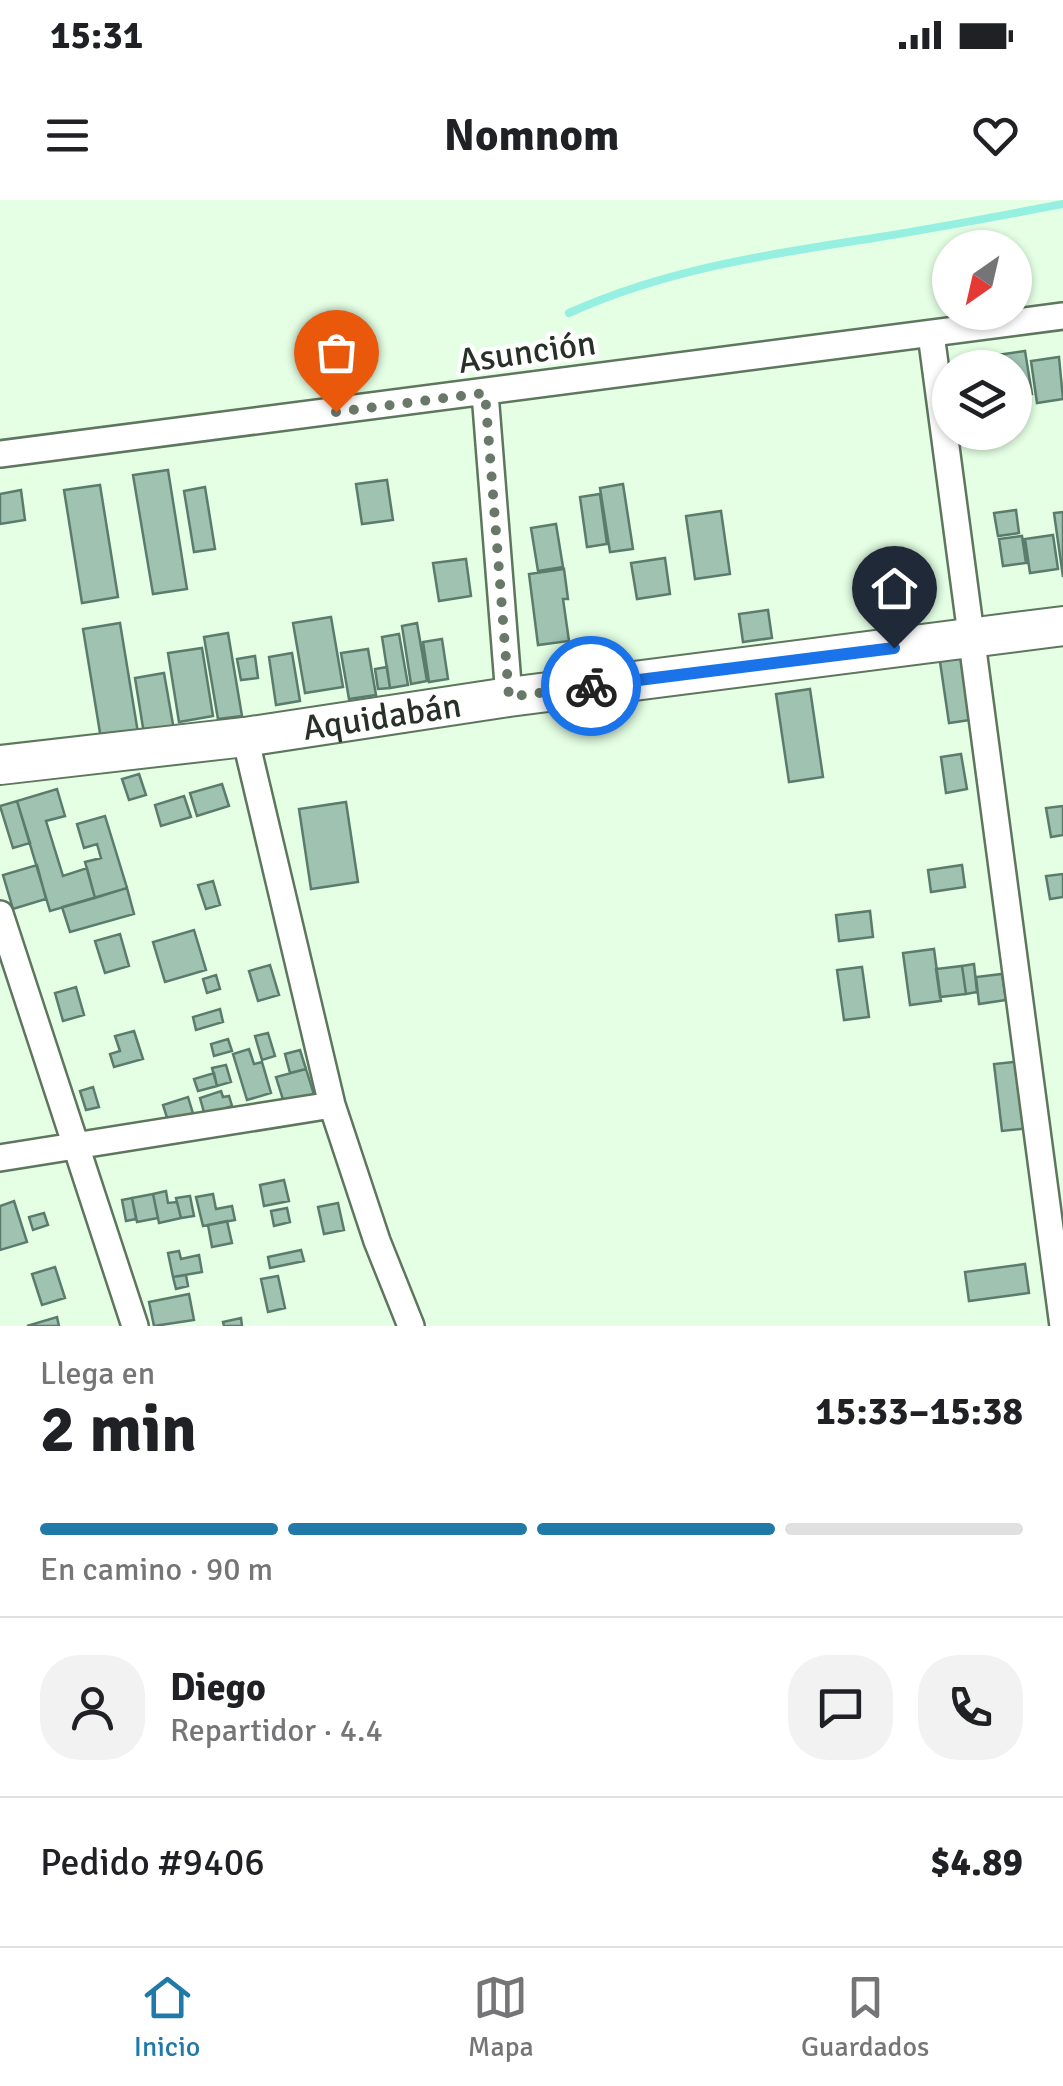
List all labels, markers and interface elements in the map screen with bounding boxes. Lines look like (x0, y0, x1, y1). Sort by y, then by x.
text: 15:31 (50, 12, 143, 59)
icon: menu (40, 108, 95, 163)
text: Nomnom (444, 108, 619, 163)
icon: heart (968, 108, 1023, 163)
north arrow (932, 230, 1032, 330)
map controls (932, 230, 1032, 450)
pin (294, 310, 379, 413)
street label: Asunción (455, 321, 599, 383)
icon: bag (309, 325, 364, 380)
button: layers (932, 350, 1032, 450)
pin (852, 546, 937, 649)
icon: home (867, 561, 922, 616)
courier (541, 636, 641, 736)
icon: bike (564, 659, 619, 714)
street label: Aquidabán (300, 683, 464, 749)
text: Llega en (40, 1354, 155, 1393)
text: 15:33–15:38 (815, 1388, 1023, 1435)
text: 2 min (40, 1390, 197, 1470)
text: En camino · 90 m (40, 1550, 273, 1589)
button: person (40, 1655, 145, 1760)
button: chat (788, 1655, 893, 1760)
button: phone (918, 1655, 1023, 1760)
text: Diego (170, 1664, 266, 1711)
text: Repartidor · 4.4 (170, 1711, 383, 1750)
text: Pedido #9406 (40, 1839, 265, 1886)
text: $4.89 (930, 1839, 1023, 1886)
tab: Inicio (134, 1970, 200, 2064)
tab: Mapa (468, 1970, 534, 2064)
tab: Guardados (801, 1970, 929, 2064)

